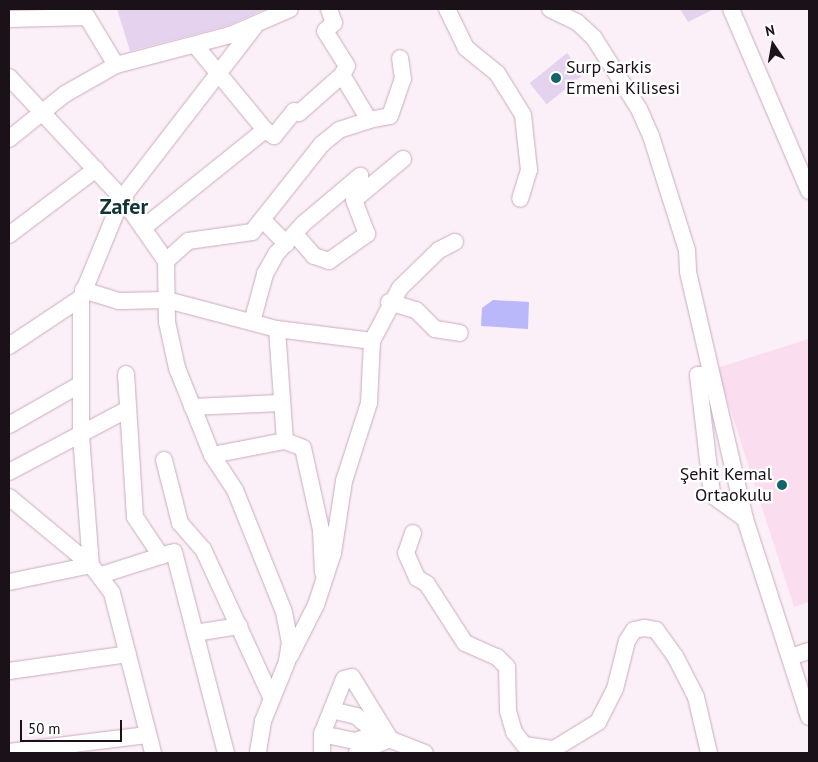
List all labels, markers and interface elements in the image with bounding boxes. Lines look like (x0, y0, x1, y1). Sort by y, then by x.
north arrow (748, 20, 798, 70)
text: N (764, 21, 776, 40)
place label: Surp Sarkis Ermeni Kilisesi (566, 57, 680, 100)
marker: Surp Sarkis Ermeni Kilisesi (550, 72, 562, 84)
district label: Zafer (100, 194, 148, 220)
place label: Şehit Kemal Ortaokulu (680, 464, 772, 506)
marker: Şehit Kemal Ortaokulu (776, 479, 788, 491)
scale bar (22, 710, 125, 742)
text: 50 m (28, 719, 61, 738)

